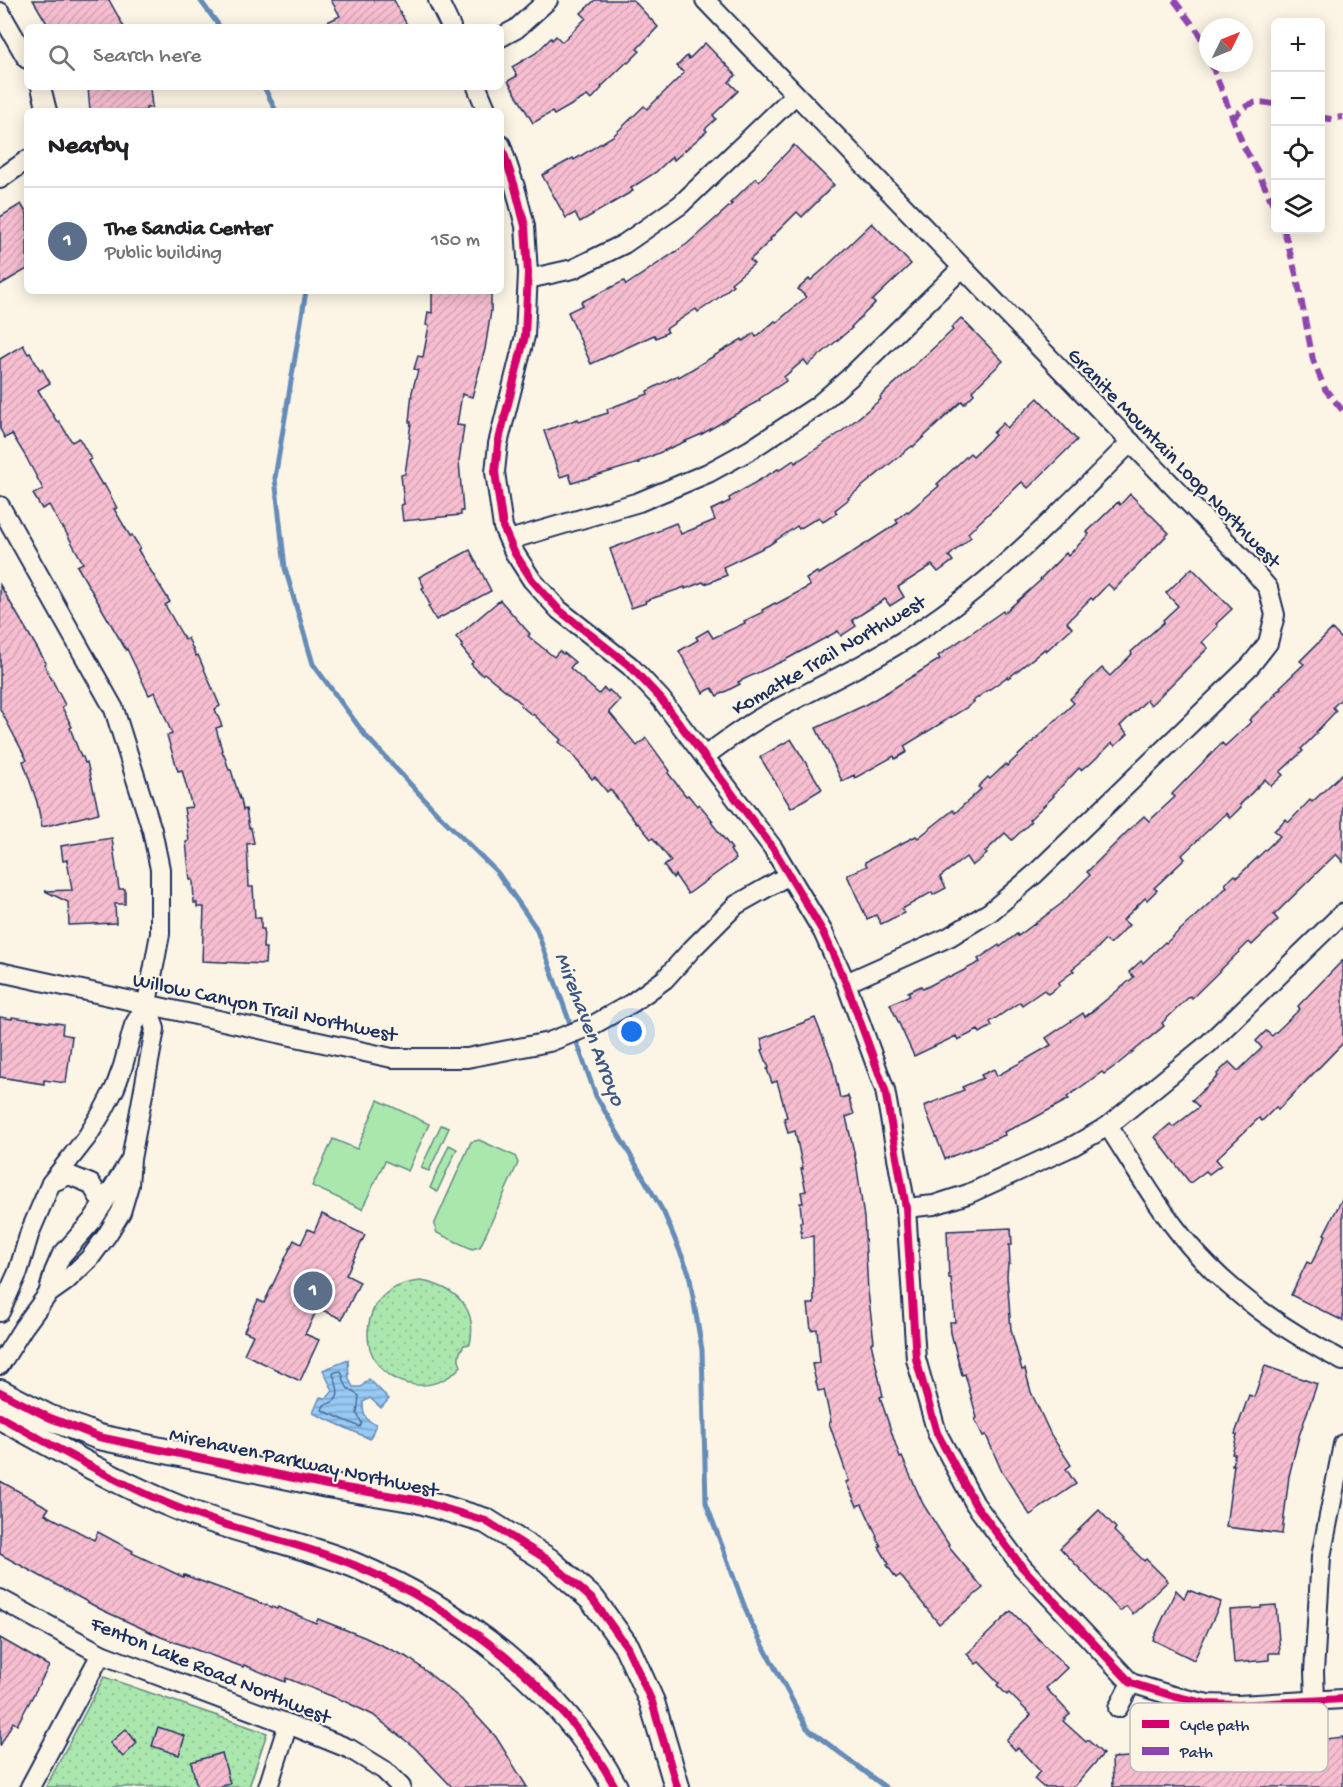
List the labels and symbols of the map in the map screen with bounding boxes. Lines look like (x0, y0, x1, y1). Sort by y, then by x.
north arrow (1199, 18, 1253, 72)
street label: Granite Mountain Loop Northwest (1061, 344, 1286, 576)
street label: Komatke Trail Northwest (728, 590, 933, 723)
water label: Mirehaven Arroyo (547, 949, 630, 1111)
street label: Willow Canyon Trail Northwest (130, 969, 401, 1050)
your location (617, 1017, 646, 1046)
pin: 1 (294, 1268, 332, 1314)
street label: Mirehaven Parkway Northwest (167, 1424, 442, 1506)
street label: Fenton Lake Road Northwest (85, 1612, 336, 1733)
legend (1130, 1703, 1328, 1772)
text: Cycle path (1180, 1718, 1250, 1737)
text: Path (1179, 1745, 1213, 1764)

